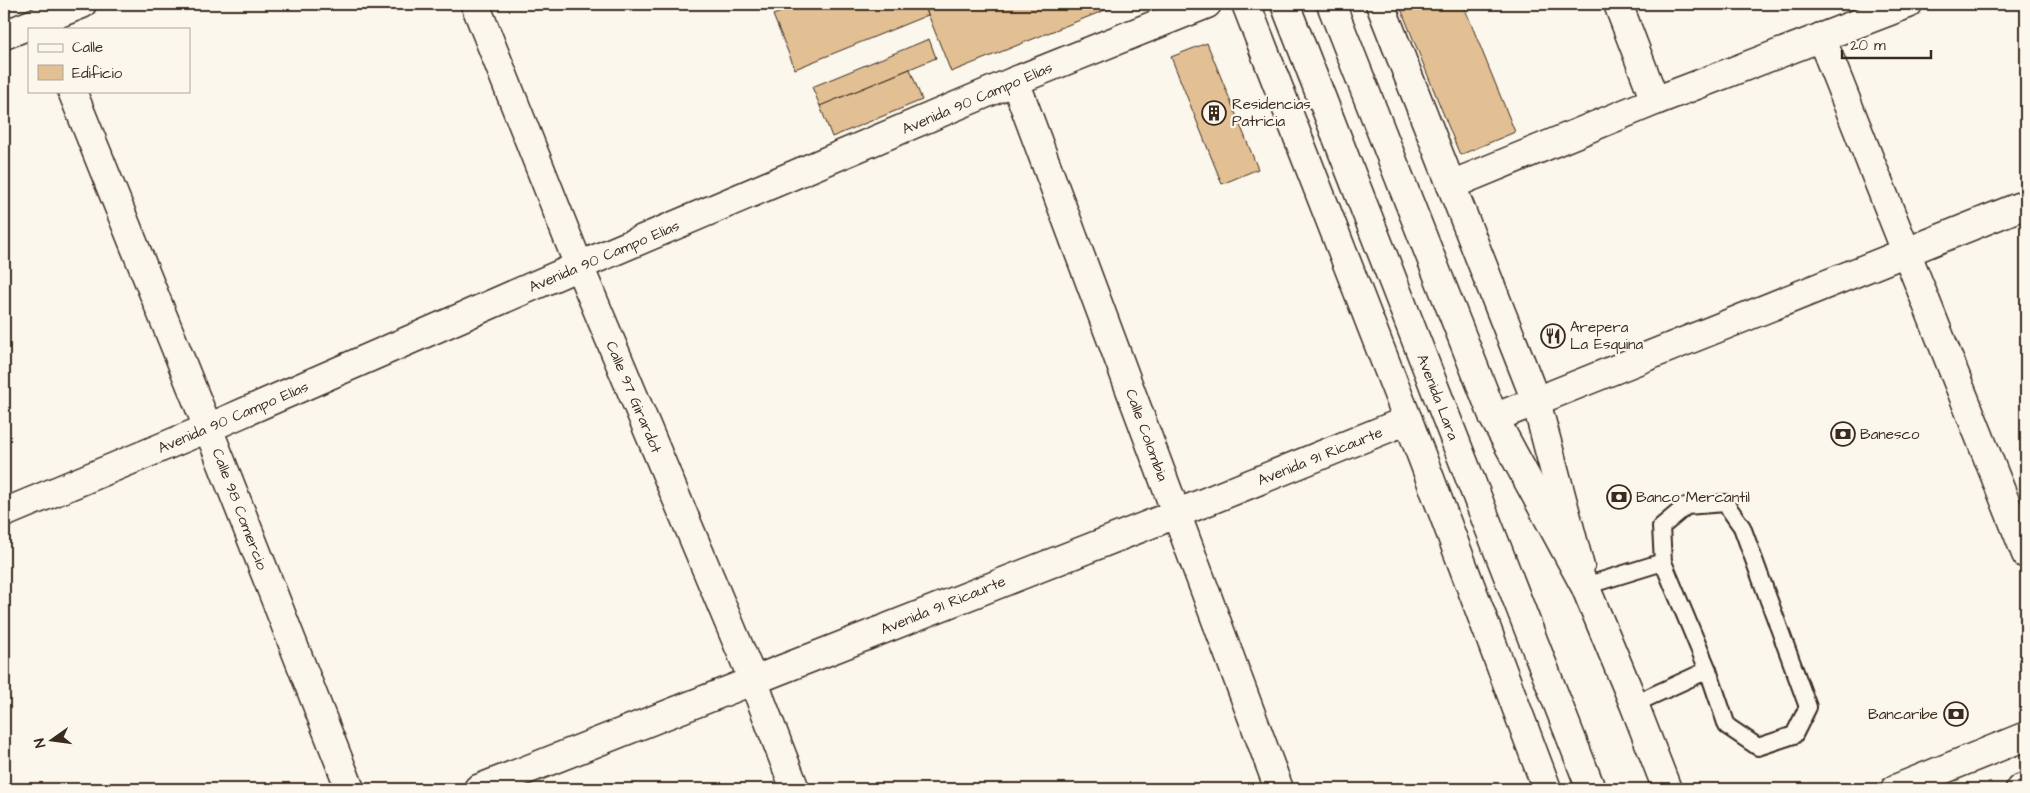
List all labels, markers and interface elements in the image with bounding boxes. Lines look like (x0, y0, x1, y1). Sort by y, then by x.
legend (28, 28, 190, 92)
scale bar (1842, 28, 1931, 60)
text: 20 m (1850, 35, 1886, 56)
text: Calle (72, 37, 103, 58)
street label: Avenida 90 Campo Elias (899, 57, 1056, 140)
text: Edificio (72, 63, 123, 84)
place label: Residencias Patricia (1232, 94, 1311, 132)
building icon: Residencias Patricia (1201, 100, 1227, 126)
street label: Avenida 90 Campo Elias (526, 215, 683, 298)
place label: Arepera La Esquina (1570, 317, 1644, 355)
restaurant icon: Arepera La Esquina (1540, 323, 1566, 349)
street label: Calle 97 Girardot (600, 338, 667, 456)
street label: Avenida Lara (1412, 351, 1464, 444)
street label: Avenida 90 Campo Elias (155, 376, 312, 459)
street label: Calle Colombia (1120, 386, 1173, 485)
bank icon: Banesco (1830, 421, 1856, 447)
street label: Avenida 91 Ricaurte (1254, 422, 1386, 491)
place label: Banesco (1860, 424, 1920, 445)
street label: Calle 98 Comercio (207, 445, 273, 574)
bank icon: Banco Mercantil (1606, 484, 1632, 510)
place label: Banco Mercantil (1636, 487, 1750, 508)
street label: Avenida 91 Ricaurte (877, 571, 1009, 640)
bank icon: Bancaribe (1943, 701, 1969, 727)
place label: Bancaribe (1868, 704, 1938, 725)
north arrow (28, 716, 78, 766)
text: N (30, 736, 51, 750)

